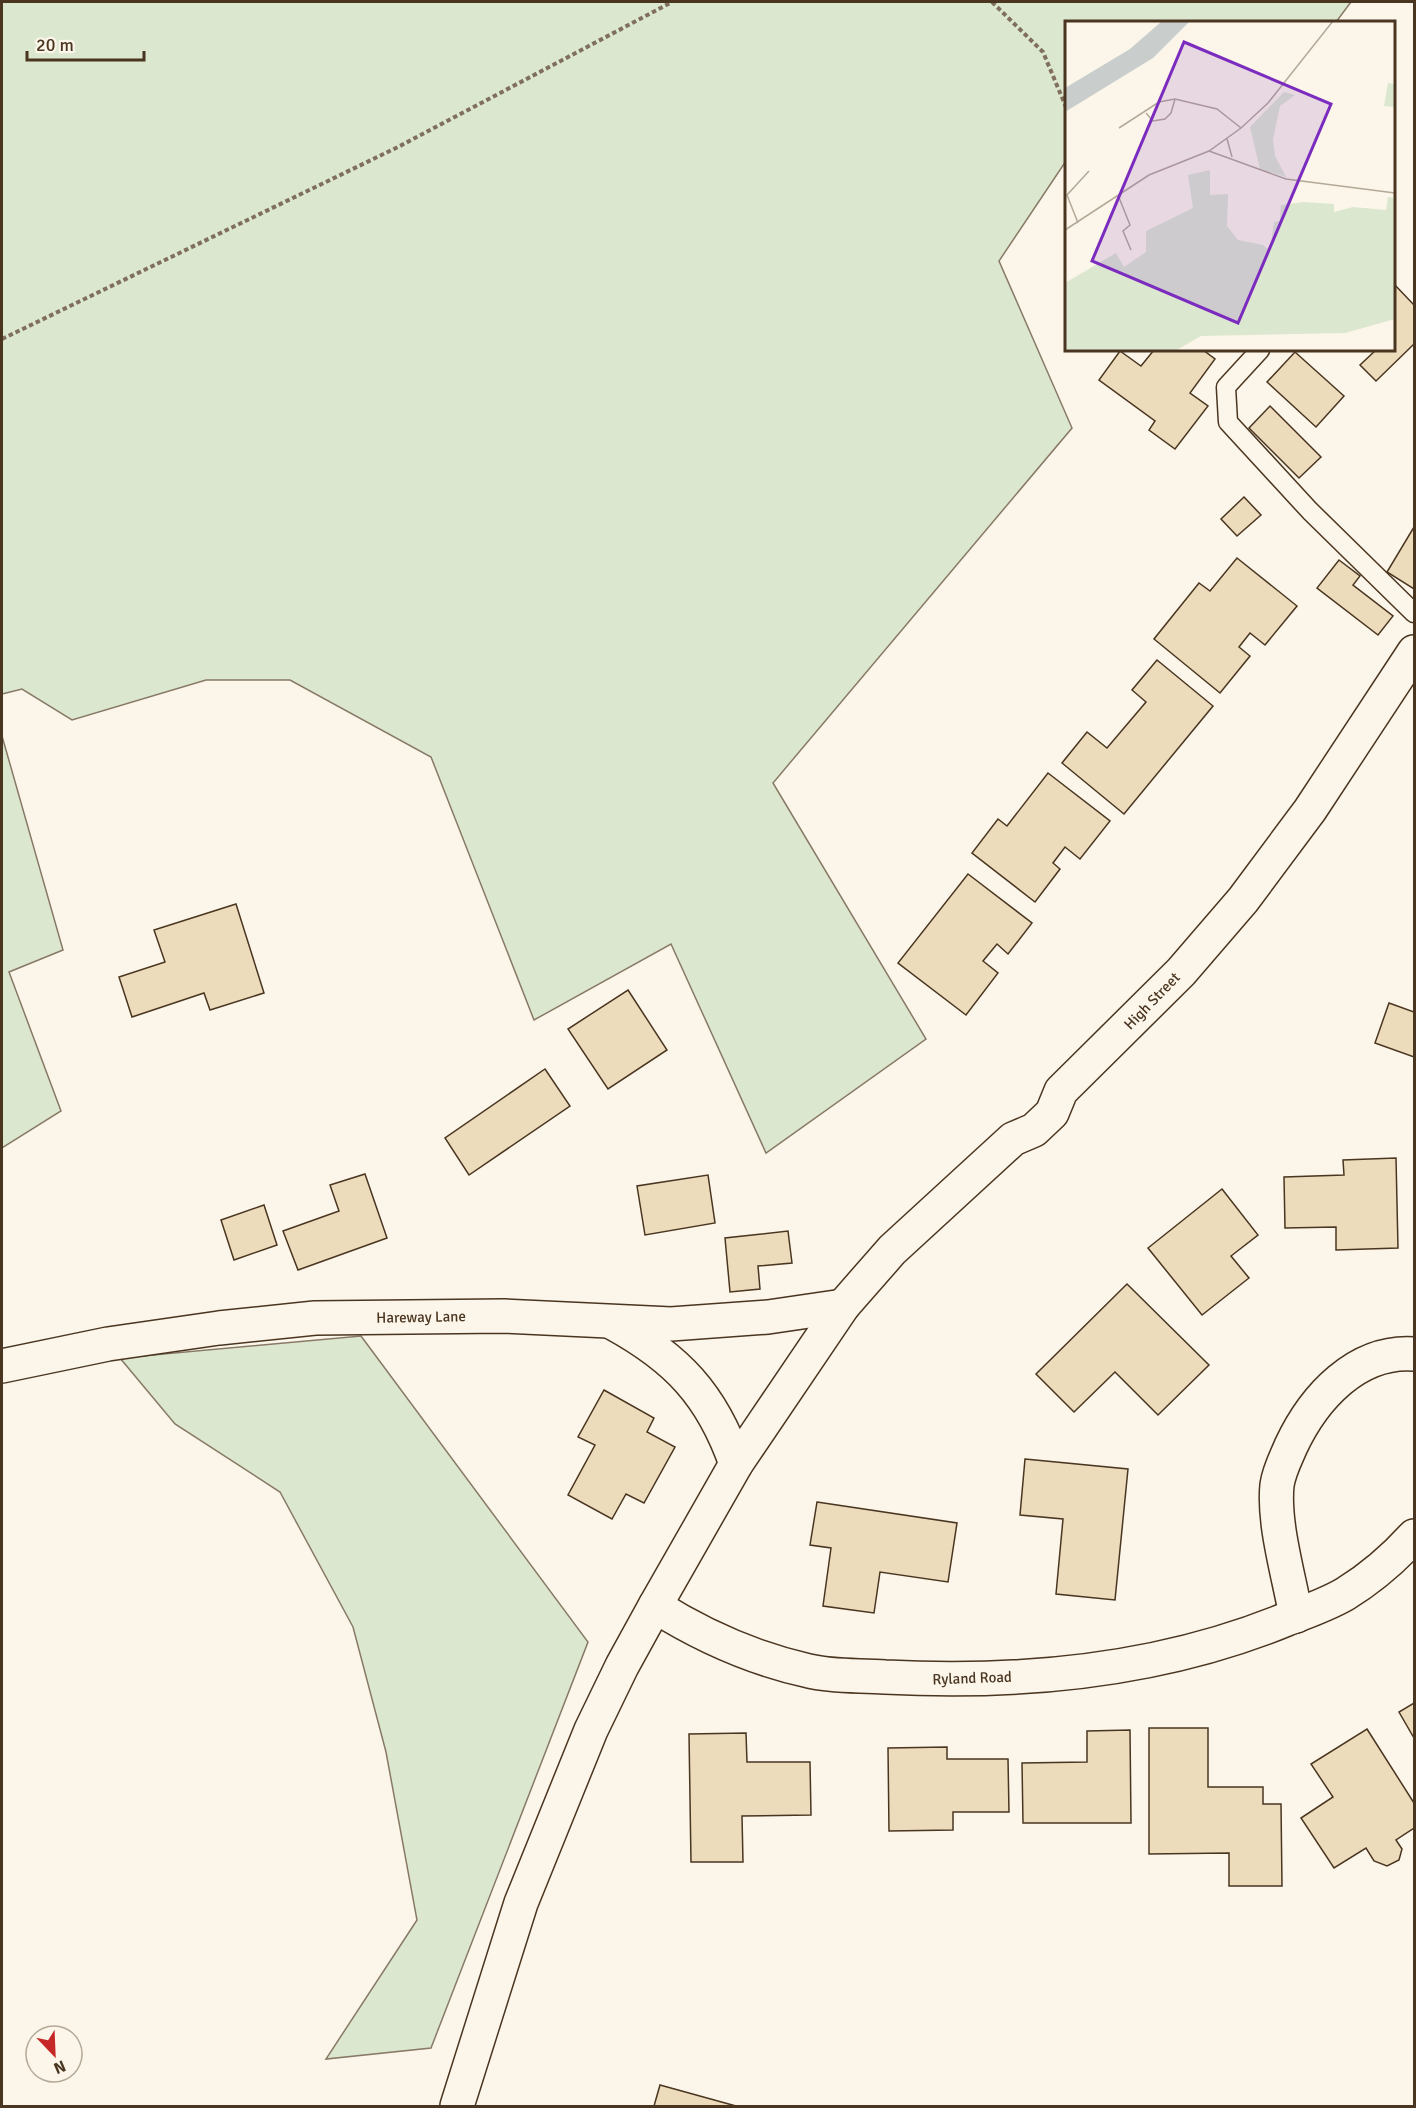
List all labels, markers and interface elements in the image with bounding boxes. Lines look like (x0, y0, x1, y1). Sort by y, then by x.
inset map (1065, 21, 1395, 351)
scale bar (27, 24, 144, 62)
text: 20 m (36, 34, 74, 56)
street label: High Street (1120, 969, 1184, 1033)
street label: Hareway Lane (376, 1307, 466, 1327)
street label: Ryland Road (932, 1668, 1012, 1688)
north arrow (24, 2024, 84, 2084)
text: N (50, 2056, 69, 2078)

